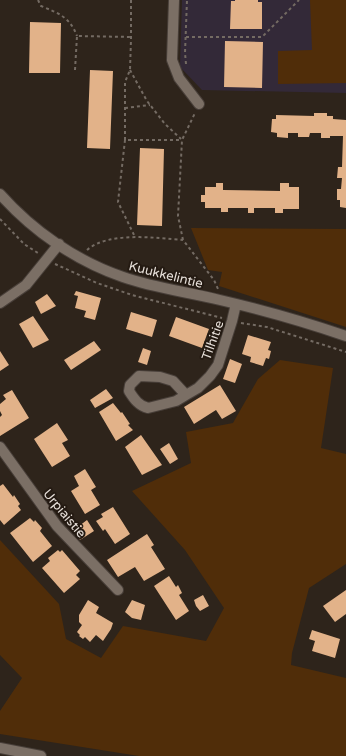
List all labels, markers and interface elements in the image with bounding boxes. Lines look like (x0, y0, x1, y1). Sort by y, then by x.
street label: Kuukkelintie (127, 258, 204, 292)
street label: Tilhitie (198, 318, 227, 362)
street label: Urpiaistie (39, 486, 89, 541)

